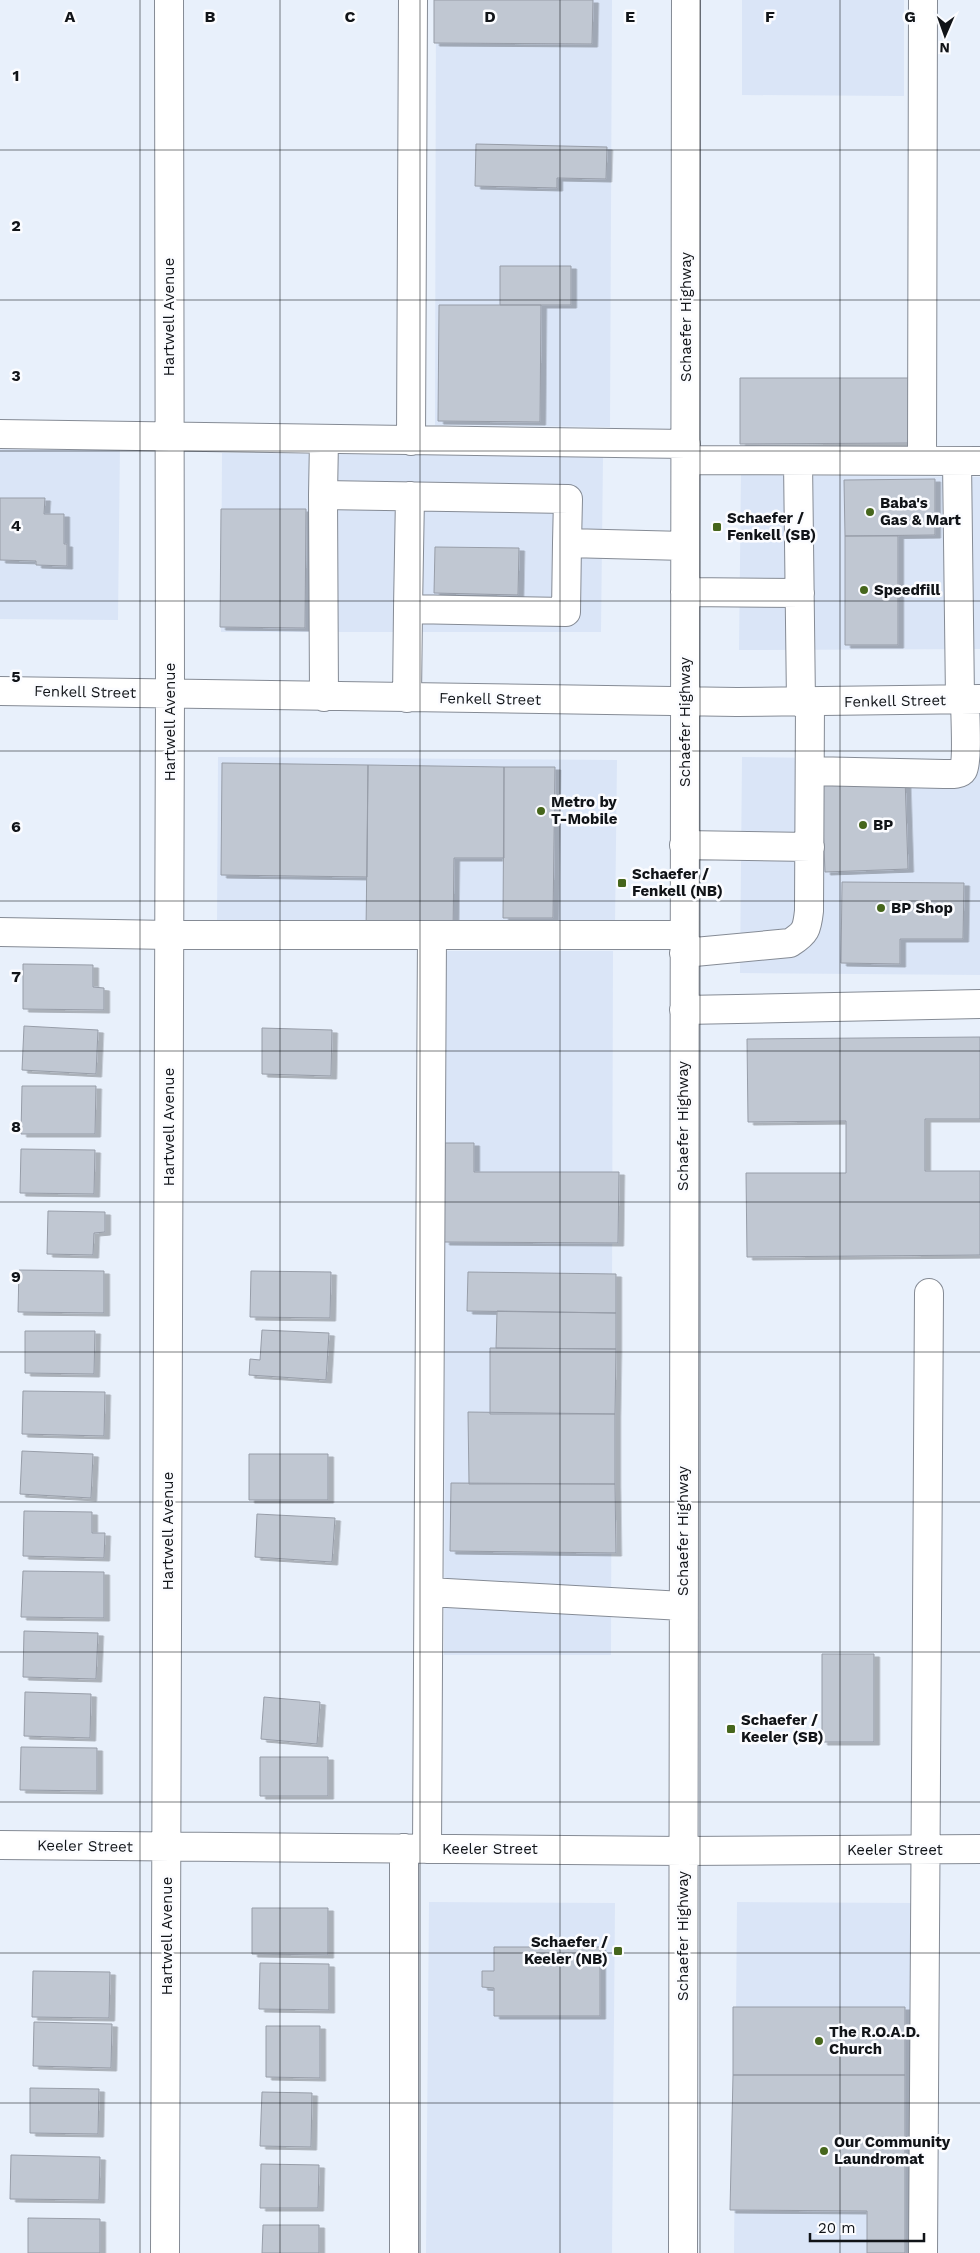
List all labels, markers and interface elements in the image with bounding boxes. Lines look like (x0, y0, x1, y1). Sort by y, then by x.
text: A (65, 7, 76, 26)
text: B (205, 7, 216, 26)
text: C (345, 7, 356, 26)
text: D (484, 7, 496, 26)
text: E (625, 7, 635, 26)
text: F (765, 7, 775, 26)
text: G (904, 7, 916, 26)
north arrow (920, 10, 970, 60)
text: N (939, 40, 950, 56)
text: 1 (13, 66, 19, 85)
text: 2 (11, 216, 21, 235)
street label: Schaefer Highway (677, 252, 695, 382)
street label: Hartwell Avenue (160, 258, 178, 376)
text: 3 (11, 366, 21, 385)
place label: Baba's Gas & Mart (880, 494, 961, 529)
marker: Baba's Gas & Mart (864, 506, 876, 518)
place label: Schaefer / Fenkell (SB) (727, 509, 816, 544)
text: 4 (11, 516, 21, 535)
marker: Schaefer / Fenkell (SB) (711, 521, 723, 533)
place label: Speedfill (874, 581, 940, 599)
marker: Speedfill (858, 584, 870, 596)
street label: Schaefer Highway (676, 657, 694, 787)
street label: Hartwell Avenue (161, 663, 179, 781)
text: 5 (11, 667, 21, 686)
street label: Fenkell Street (34, 682, 137, 702)
street label: Fenkell Street (439, 689, 542, 709)
street label: Fenkell Street (844, 691, 947, 711)
place label: Metro by T-Mobile (551, 793, 618, 828)
marker: Metro by T-Mobile (535, 805, 547, 817)
place label: BP (873, 816, 893, 834)
text: 6 (11, 817, 21, 836)
marker: BP (857, 819, 869, 831)
place label: Schaefer / Fenkell (NB) (632, 865, 723, 900)
marker: Schaefer / Fenkell (NB) (616, 877, 628, 889)
place label: BP Shop (891, 899, 953, 917)
marker: BP Shop (875, 902, 887, 914)
text: 7 (11, 967, 21, 986)
street label: Schaefer Highway (674, 1061, 692, 1191)
street label: Hartwell Avenue (160, 1068, 178, 1186)
text: 8 (11, 1117, 21, 1136)
text: 9 (11, 1267, 21, 1286)
street label: Schaefer Highway (674, 1466, 692, 1596)
street label: Hartwell Avenue (159, 1472, 177, 1590)
place label: Schaefer / Keeler (SB) (741, 1711, 824, 1746)
marker: Schaefer / Keeler (SB) (725, 1723, 737, 1735)
street label: Keeler Street (37, 1836, 134, 1856)
street label: Keeler Street (442, 1840, 539, 1858)
street label: Keeler Street (847, 1841, 944, 1859)
street label: Schaefer Highway (674, 1871, 692, 2001)
street label: Hartwell Avenue (158, 1877, 176, 1995)
place label: Schaefer / Keeler (NB) (524, 1933, 608, 1968)
marker: Schaefer / Keeler (NB) (612, 1945, 624, 1957)
place label: The R.O.A.D. Church (829, 2023, 920, 2058)
marker: The R.O.A.D. Church (813, 2035, 825, 2047)
place label: Our Community Laundromat (834, 2133, 951, 2168)
marker: Our Community Laundromat (818, 2145, 830, 2157)
scale bar (810, 2210, 924, 2242)
text: 20 m (818, 2219, 856, 2237)

